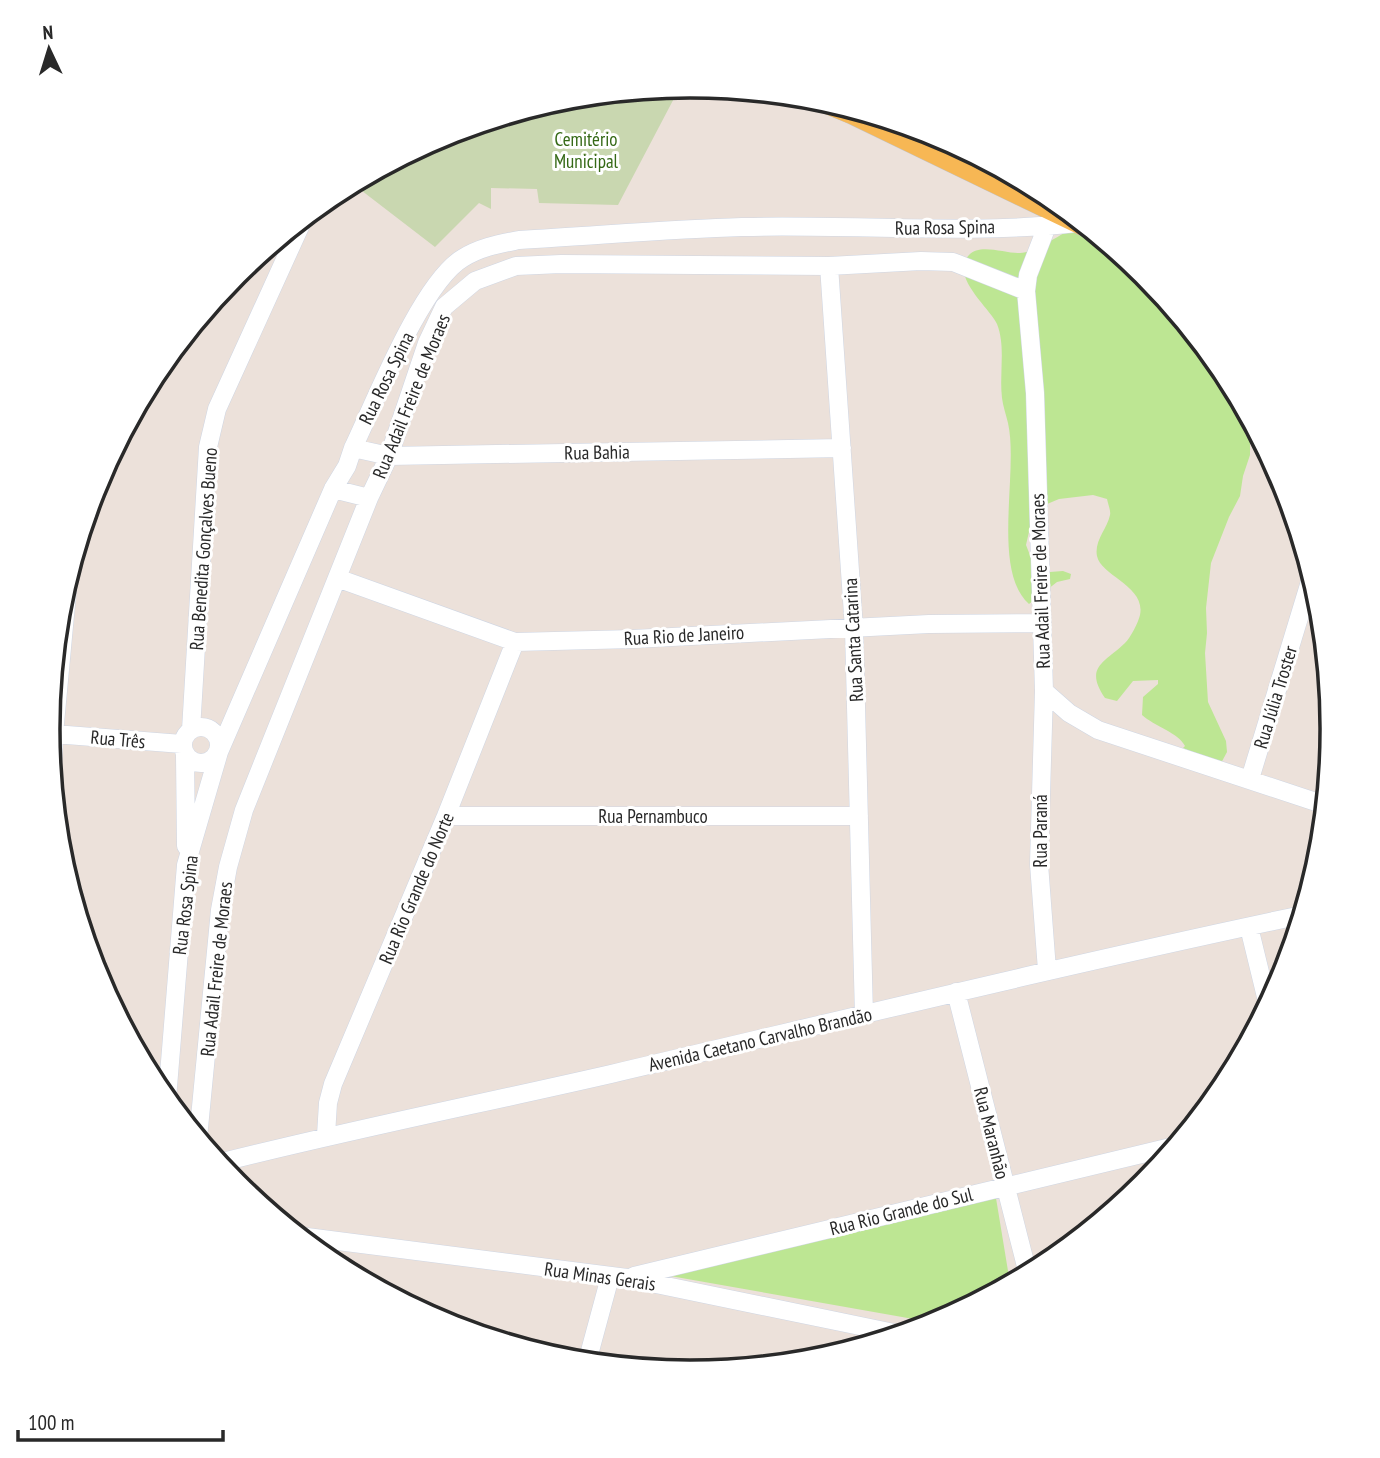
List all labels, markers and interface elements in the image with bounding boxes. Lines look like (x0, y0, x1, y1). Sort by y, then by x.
north arrow (14, 14, 84, 84)
text: N (42, 20, 54, 44)
park label: Cemitério Municipal (554, 127, 619, 173)
street label: Rua Rosa Spina (895, 214, 995, 240)
street label: Rua Adail Freire de Moraes (367, 310, 455, 482)
street label: Rua Rosa Spina (353, 328, 419, 428)
street label: Rua Bahia (564, 439, 630, 465)
street label: Rua Benedita Gonçalves Bueno (184, 447, 222, 651)
street label: Rua Adail Freire de Moraes (1025, 493, 1055, 669)
street label: Rua Santa Catarina (838, 577, 868, 703)
street label: Rua Rio de Janeiro (623, 620, 745, 650)
street label: Rua Júlia Troster (1248, 642, 1302, 751)
street label: Rua Três (90, 725, 146, 753)
street label: Rua Paraná (1028, 794, 1052, 868)
street label: Rua Pernambuco (598, 804, 708, 828)
street label: Rua Rio Grande do Norte (373, 808, 459, 968)
street label: Rua Rosa Spina (167, 854, 203, 956)
street label: Rua Adail Freire de Moraes (195, 880, 237, 1058)
street label: Avenida Caetano Carvalho Brandão (646, 1002, 874, 1076)
street label: Rua Maranhão (969, 1084, 1015, 1182)
street label: Rua Rio Grande do Sul (827, 1182, 975, 1240)
street label: Rua Minas Gerais (543, 1256, 657, 1296)
scale bar (18, 1398, 222, 1442)
text: 100 m (28, 1409, 74, 1436)

